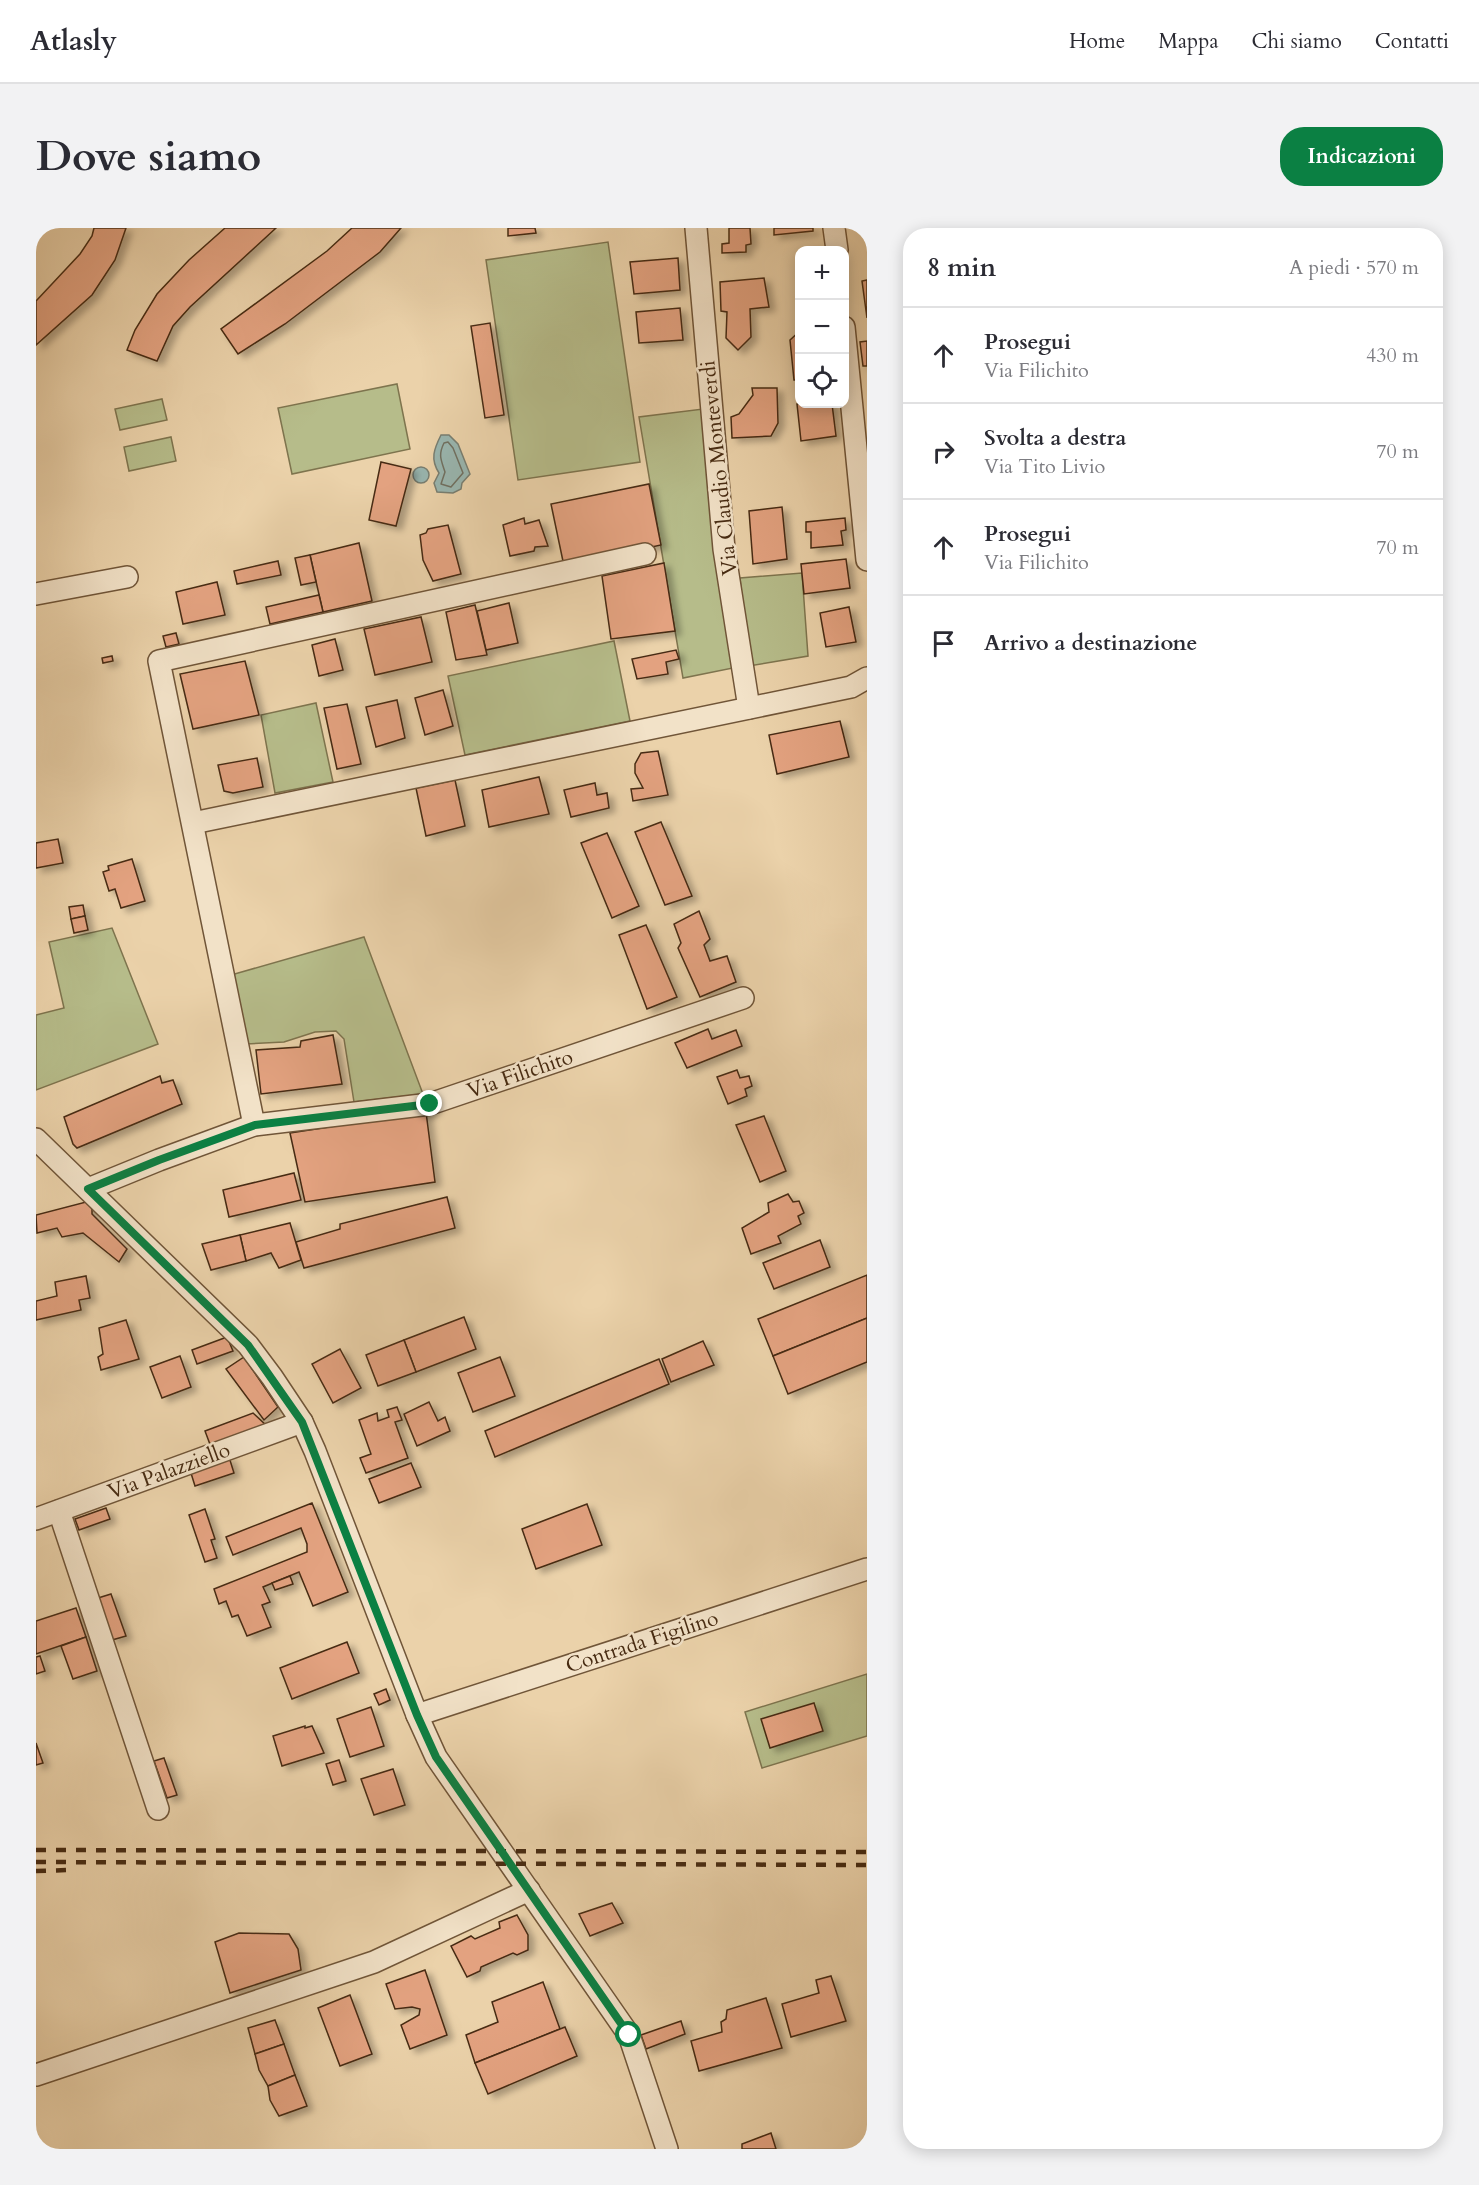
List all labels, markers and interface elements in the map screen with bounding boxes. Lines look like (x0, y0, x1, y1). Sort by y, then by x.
text: Atlasly (30, 22, 117, 60)
text: Home (1069, 27, 1125, 56)
text: Mappa (1158, 27, 1219, 56)
text: Chi siamo (1252, 27, 1342, 56)
text: Contatti (1375, 27, 1449, 56)
button: Indicazioni (1280, 127, 1443, 186)
text: Dove siamo (36, 128, 261, 185)
map controls (795, 246, 849, 408)
button: + (795, 246, 849, 300)
text: 8 min (927, 250, 996, 285)
text: A piedi · 570 m (1289, 254, 1419, 281)
button: − (795, 300, 849, 354)
text: Prosegui (984, 327, 1071, 357)
icon: ahead (927, 339, 960, 372)
text: 430 m (1366, 342, 1419, 369)
button: locate (795, 354, 849, 408)
text: Via Filichito (984, 357, 1089, 384)
street label: Via Claudio Monteverdi (693, 359, 745, 577)
text: Svolta a destra (984, 423, 1126, 453)
icon: right (927, 435, 960, 468)
text: 70 m (1376, 438, 1419, 465)
text: Via Tito Livio (984, 453, 1105, 480)
text: Prosegui (984, 519, 1071, 549)
icon: ahead (927, 531, 960, 564)
text: 70 m (1376, 534, 1419, 561)
text: Via Filichito (984, 549, 1089, 576)
icon: arrive (927, 627, 960, 660)
text: Arrivo a destinazione (984, 628, 1197, 658)
street label: Via Filichito (463, 1042, 577, 1106)
route end (416, 1090, 442, 1116)
street label: Via Palazziello (104, 1435, 234, 1507)
street label: Contrada Figilino (562, 1604, 722, 1680)
route start (615, 2021, 641, 2047)

